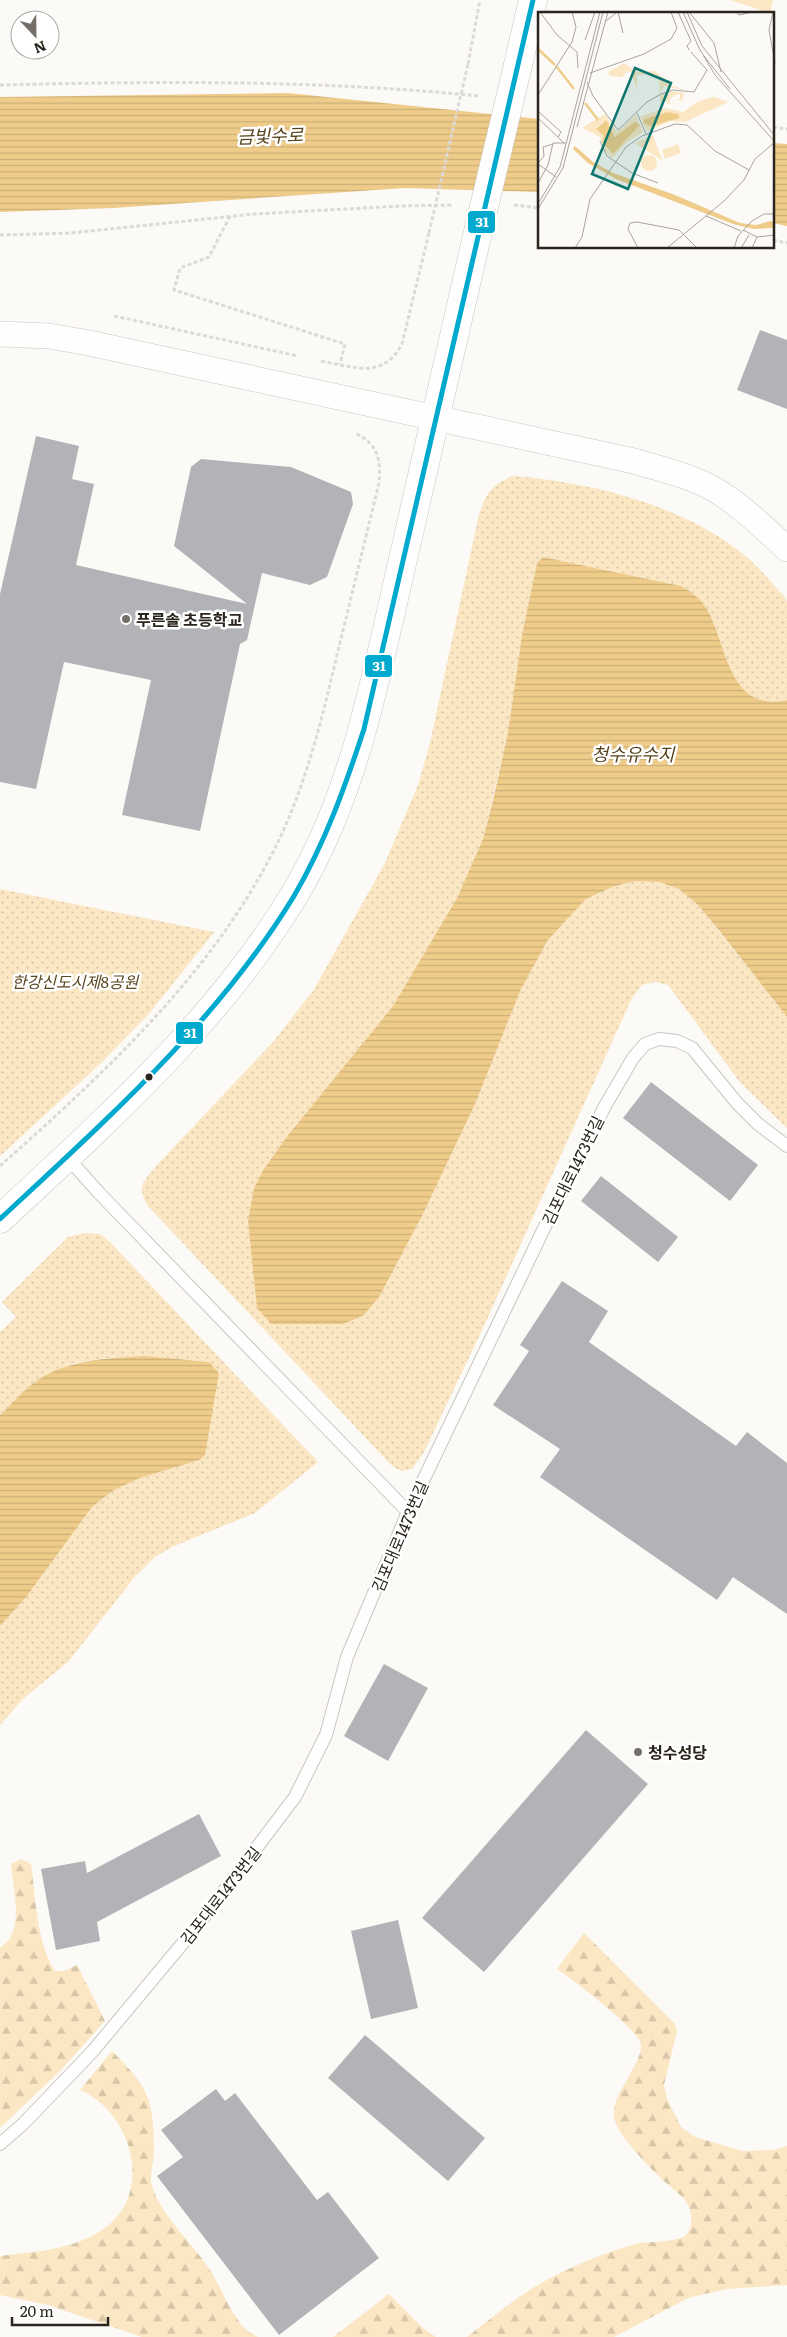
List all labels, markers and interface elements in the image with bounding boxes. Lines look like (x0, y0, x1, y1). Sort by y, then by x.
north arrow (10, 10, 60, 60)
inset map (538, 12, 774, 249)
text: N (31, 37, 49, 60)
water label: 금빛수로 (236, 120, 305, 150)
line badge: 31 (467, 210, 496, 234)
text: 31 (475, 211, 489, 231)
place label: 푸른솔 초등학교 (136, 607, 243, 631)
marker: 푸른솔 초등학교 (120, 613, 132, 625)
line badge: 31 (364, 654, 393, 678)
text: 31 (372, 655, 386, 675)
water label: 청수유수지 (592, 740, 676, 767)
park label: 한강신도시제8공원 (12, 969, 139, 993)
line badge: 31 (175, 1021, 204, 1045)
text: 31 (183, 1022, 197, 1042)
unlabelled marker (144, 1072, 154, 1082)
street label: 김포대로1473번길 (535, 1111, 609, 1229)
street label: 김포대로1473번길 (365, 1477, 433, 1595)
place label: 청수성당 (648, 1740, 707, 1764)
marker: 청수성당 (632, 1746, 644, 1758)
street label: 김포대로1473번길 (174, 1841, 266, 1949)
scale bar (12, 2294, 109, 2326)
text: 20 m (20, 2299, 54, 2322)

